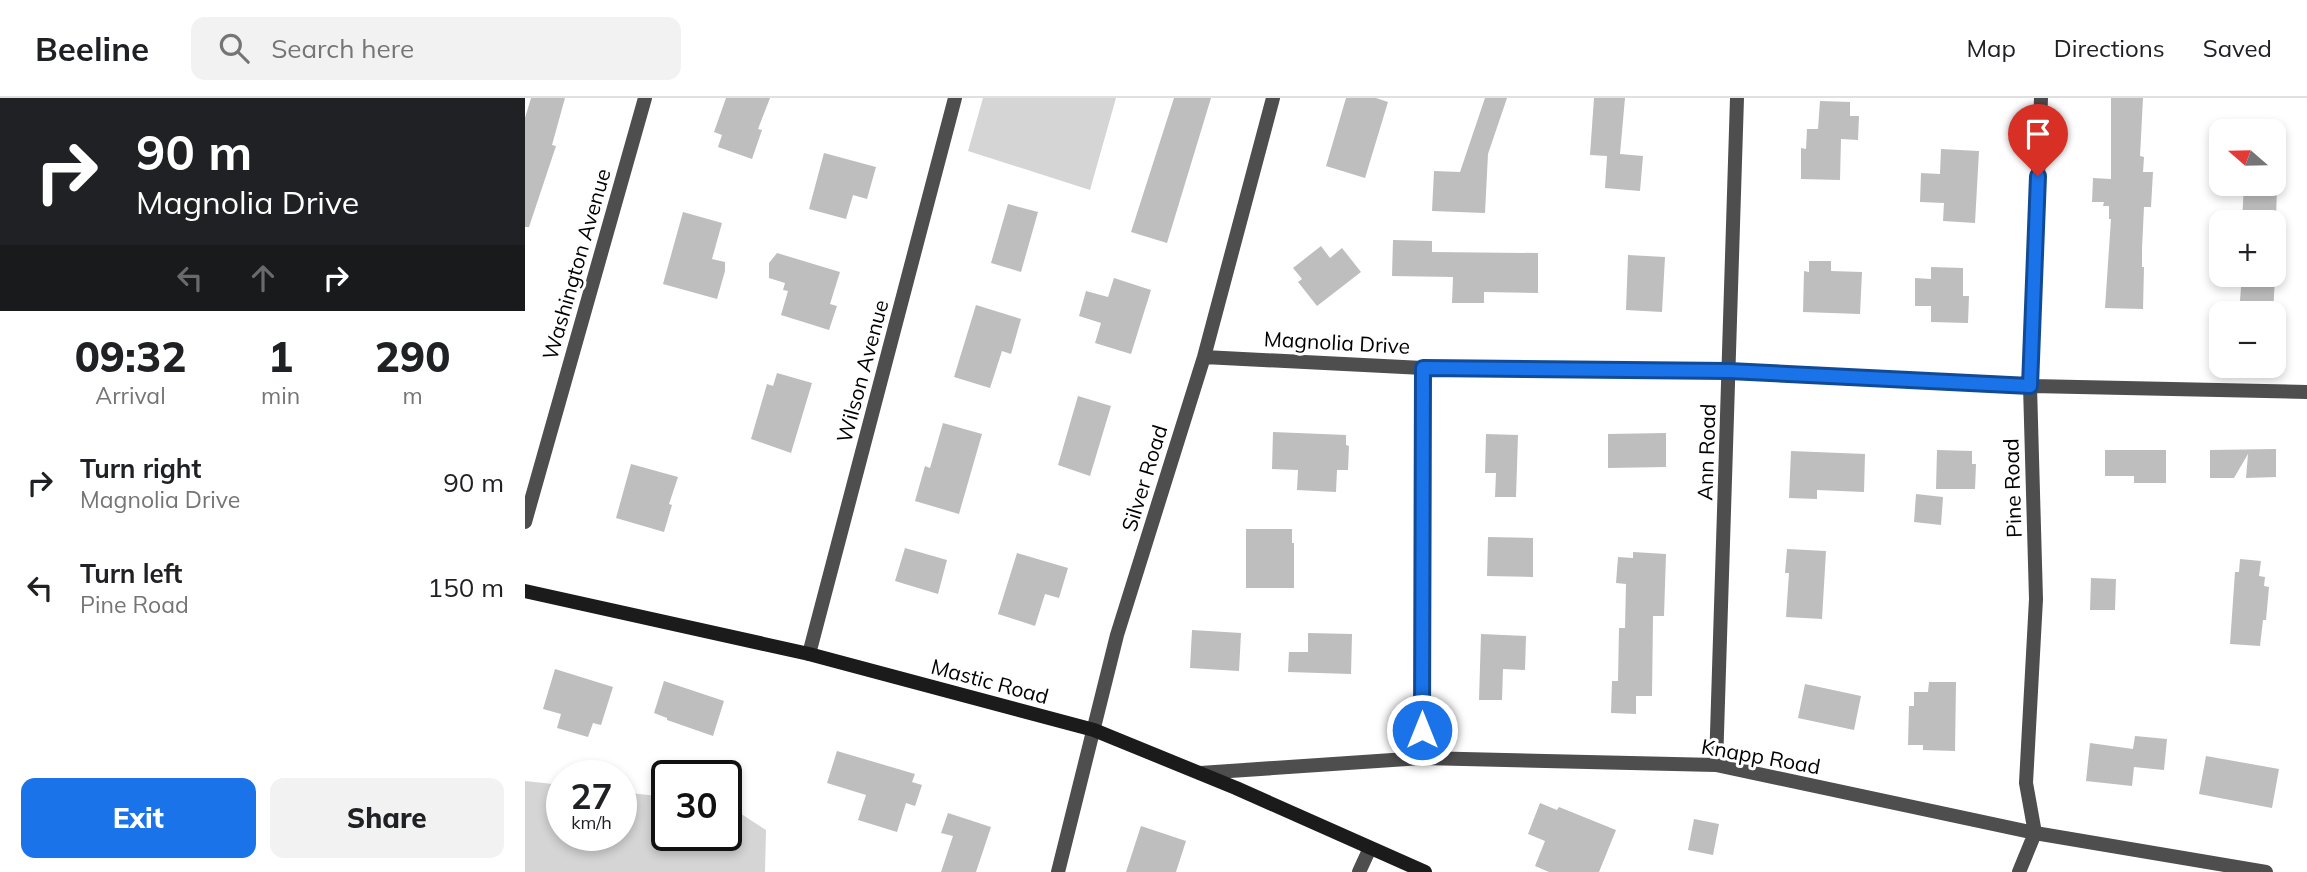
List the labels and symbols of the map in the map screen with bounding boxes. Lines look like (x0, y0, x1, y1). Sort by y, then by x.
pin (2008, 104, 2068, 176)
north arrow (2209, 119, 2285, 196)
street label: Washington Avenue (536, 165, 616, 363)
street label: Wilson Avenue (830, 297, 894, 445)
street label: Magnolia Drive (1263, 325, 1411, 359)
street label: Ann Road (1691, 403, 1721, 501)
street label: Silver Road (1115, 422, 1173, 534)
street label: Pine Road (1997, 438, 2027, 538)
street label: Mastic Road (928, 653, 1052, 709)
position arrow (1385, 693, 1459, 767)
street label: Knapp Road (1699, 733, 1823, 779)
speed limit sign: 30 (651, 760, 742, 851)

